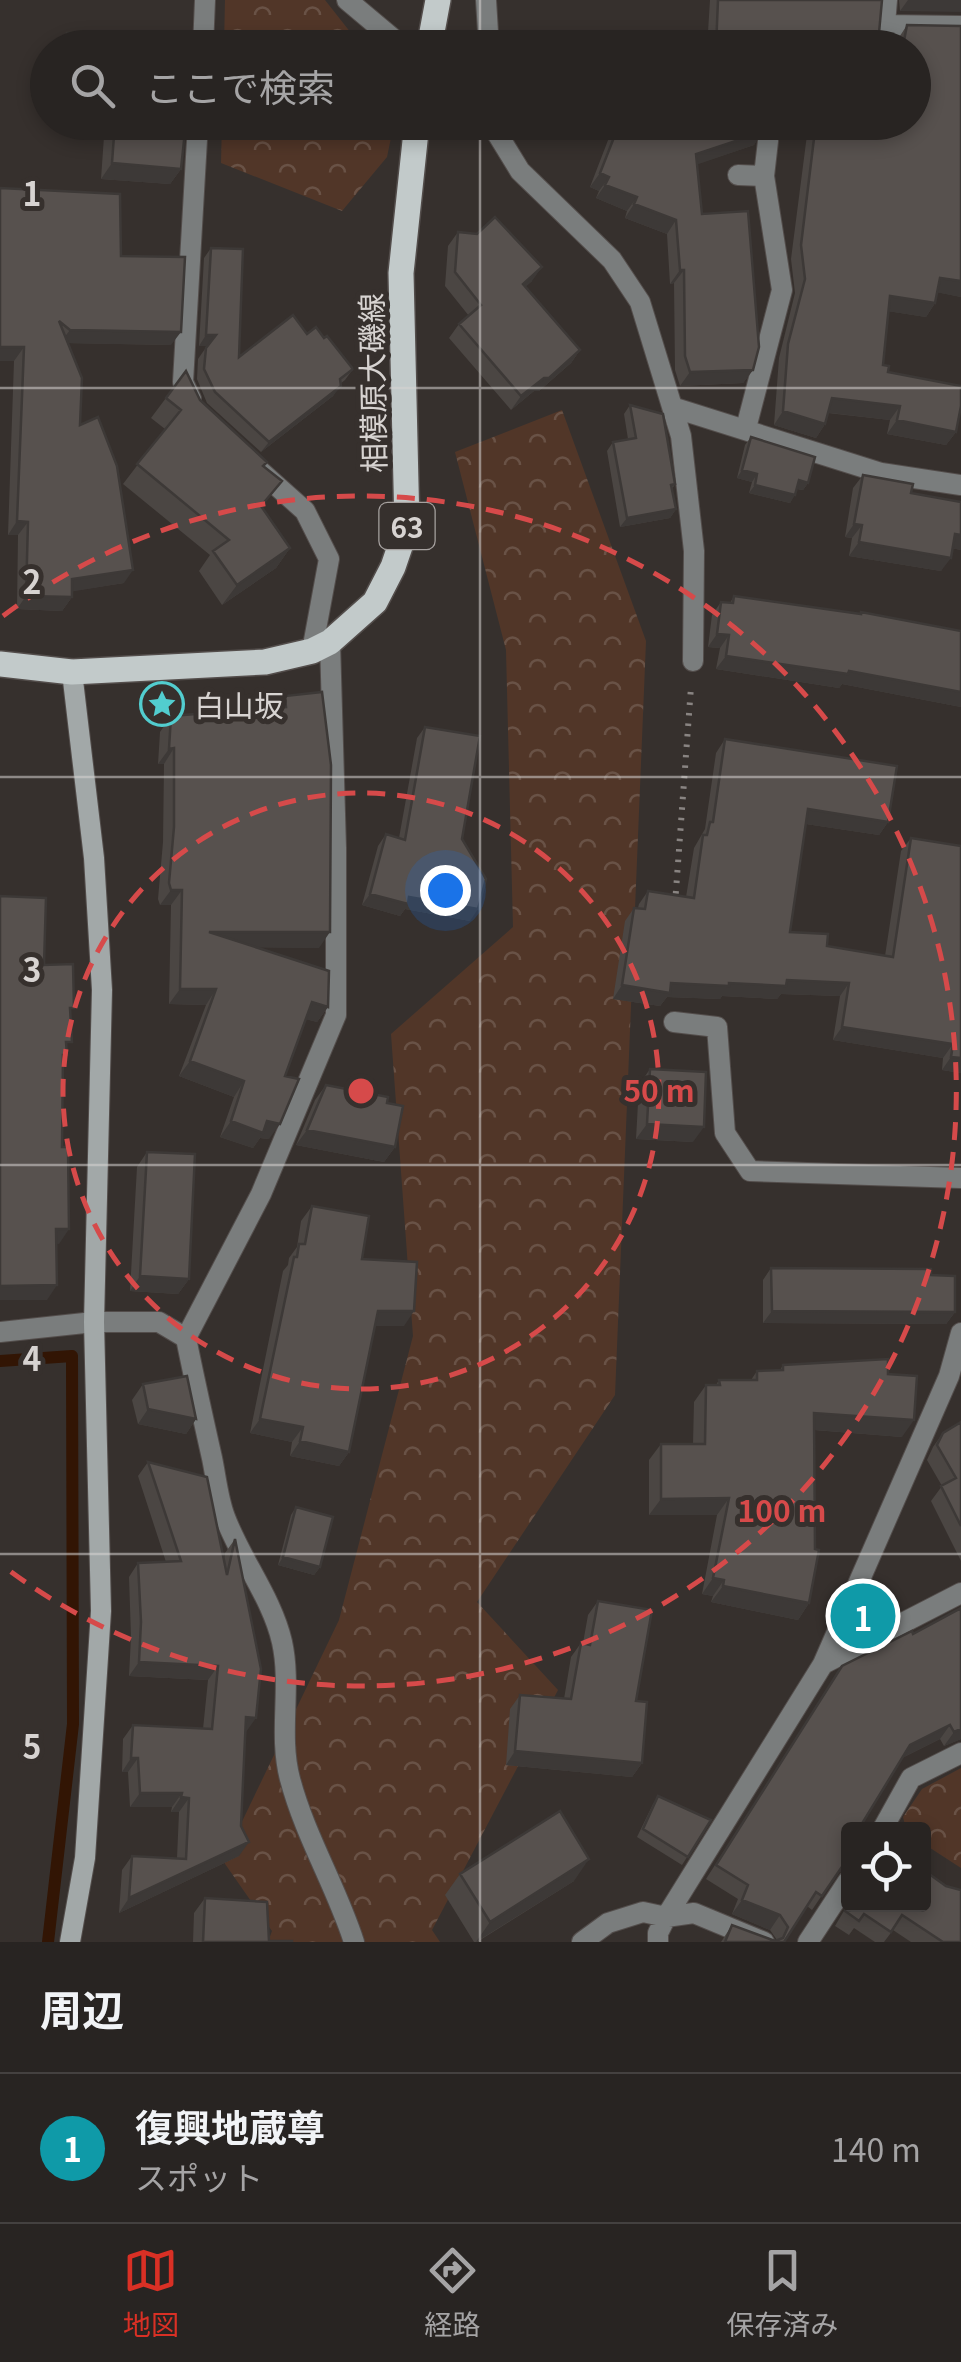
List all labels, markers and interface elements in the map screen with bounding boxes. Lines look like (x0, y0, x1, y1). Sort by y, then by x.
search box (30, 30, 931, 140)
icon: search (65, 58, 120, 113)
text: ここで検索 (145, 58, 335, 113)
text: 1 (23, 169, 41, 215)
street label: 相模原大磯線 (347, 293, 395, 473)
road number: 63 (380, 503, 434, 549)
text: 2 (23, 557, 41, 603)
place icon: 白山坂 (139, 681, 185, 727)
place label: 白山坂 (194, 682, 284, 726)
your location (420, 865, 471, 916)
text: 3 (23, 945, 41, 991)
text: 50 m (623, 1067, 695, 1111)
centre of rings (343, 1073, 379, 1109)
text: 4 (23, 1334, 41, 1380)
text: 100 m (738, 1487, 826, 1531)
pin: 1 (830, 1578, 896, 1654)
text: 5 (23, 1722, 41, 1768)
map controls (841, 1822, 931, 1912)
button: locate (841, 1822, 931, 1912)
text: 周辺 (40, 1977, 124, 2038)
text: 復興地蔵尊 (135, 2098, 325, 2153)
text: 1 (63, 2125, 82, 2171)
text: 140 m (831, 2125, 921, 2171)
text: スポット (135, 2153, 263, 2199)
tab: 地図 (123, 2243, 179, 2343)
tab: 経路 (424, 2243, 480, 2343)
tab: 保存済み (726, 2243, 838, 2343)

